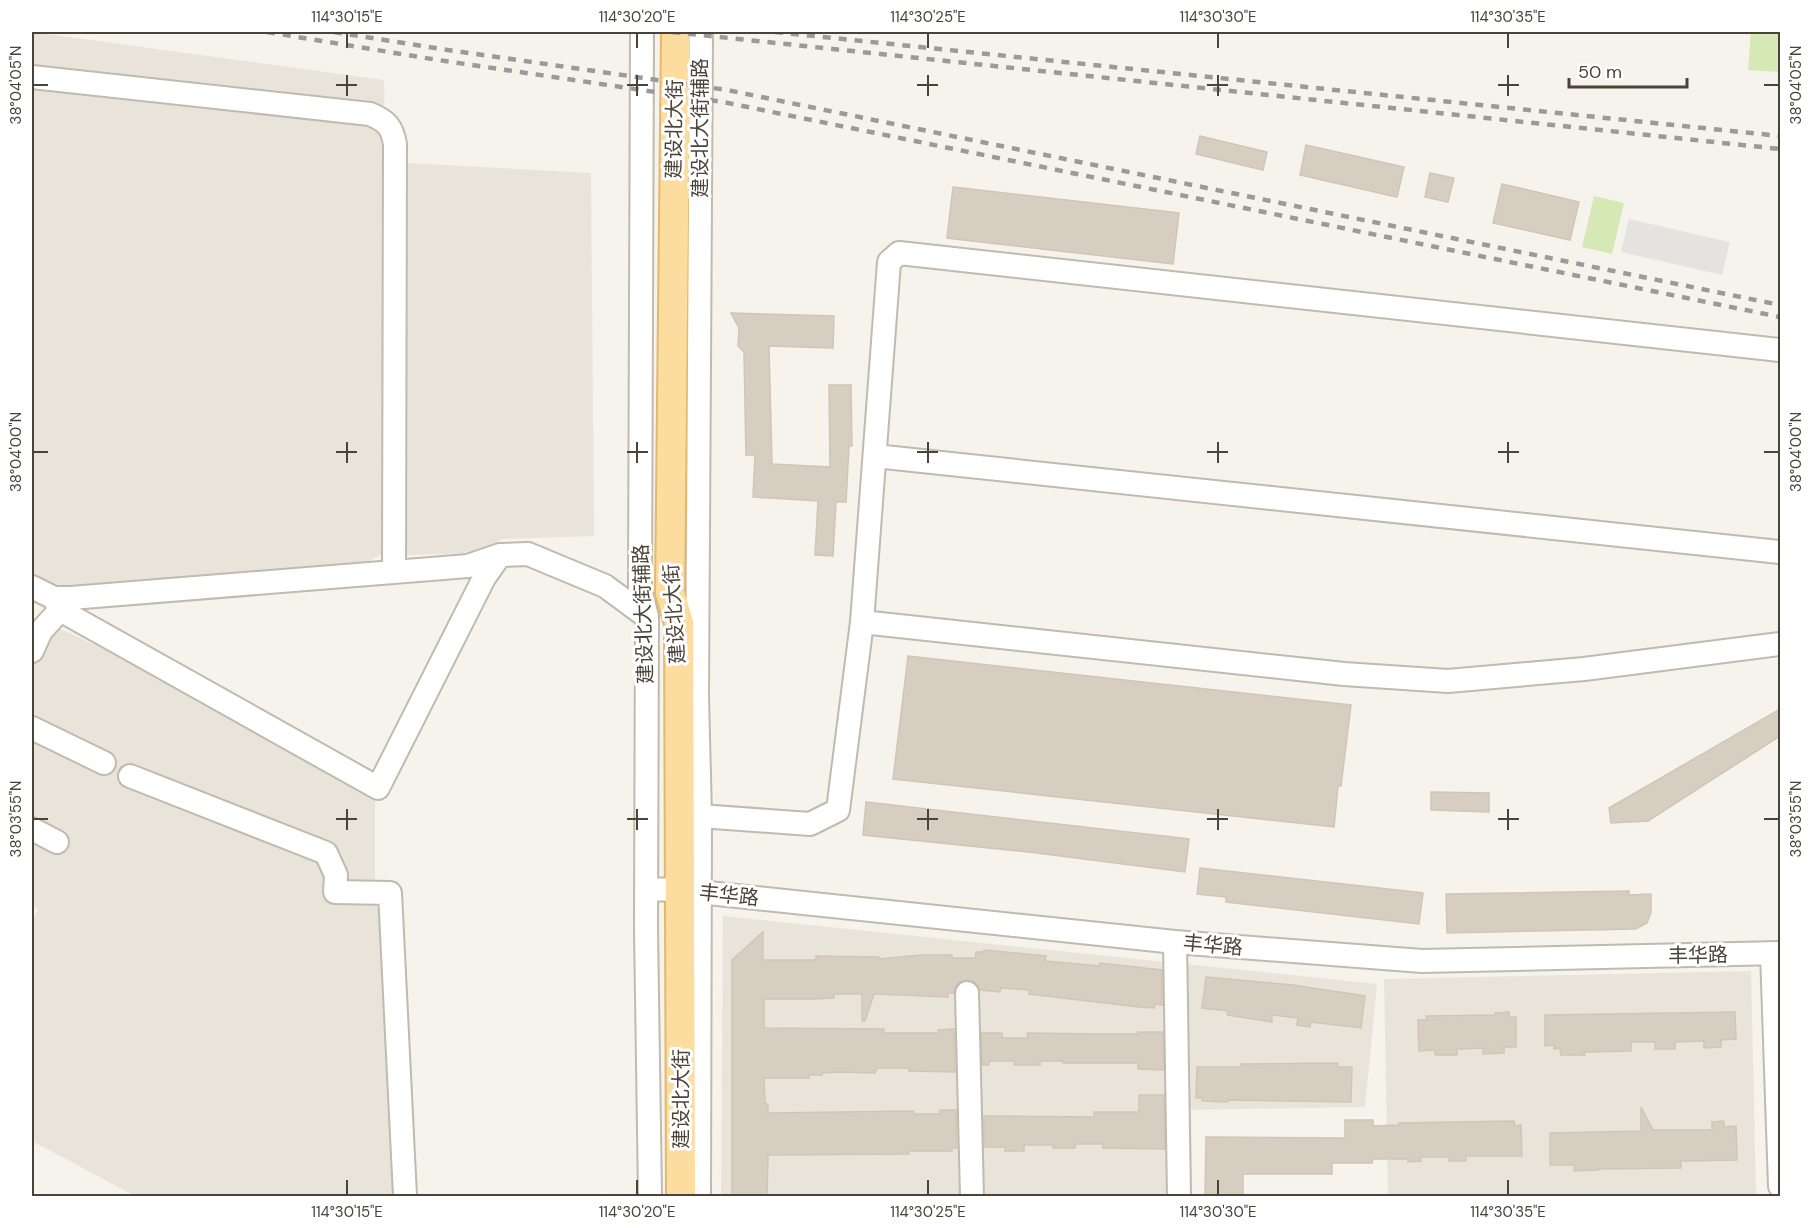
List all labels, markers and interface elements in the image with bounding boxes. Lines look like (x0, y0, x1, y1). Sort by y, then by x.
text: 114°30'15"E (311, 7, 383, 27)
text: 114°30'20"E (599, 7, 675, 27)
text: 114°30'25"E (890, 7, 966, 27)
text: 114°30'30"E (1179, 7, 1257, 27)
text: 114°30'35"E (1470, 7, 1546, 27)
text: 38°04'05"N (6, 46, 26, 124)
text: 38°04'05"N (1786, 46, 1806, 124)
scale bar (1569, 51, 1688, 89)
street label: 建设北大街辅路 (687, 58, 713, 198)
text: 50 m (1578, 60, 1622, 84)
street label: 建设北大街 (660, 79, 688, 179)
text: 38°04'00"N (6, 412, 26, 492)
text: 38°04'00"N (1786, 412, 1806, 492)
street label: 建设北大街辅路 (628, 544, 658, 684)
street label: 建设北大街 (658, 563, 690, 665)
text: 38°03'55"N (6, 781, 26, 857)
text: 38°03'55"N (1786, 781, 1806, 857)
street label: 丰华路 (698, 879, 760, 911)
street label: 丰华路 (1182, 929, 1244, 961)
street label: 丰华路 (1668, 941, 1728, 969)
street label: 建设北大街 (668, 1049, 694, 1149)
text: 114°30'15"E (311, 1202, 383, 1222)
text: 114°30'20"E (599, 1202, 675, 1222)
text: 114°30'25"E (890, 1202, 966, 1222)
text: 114°30'30"E (1179, 1202, 1257, 1222)
text: 114°30'35"E (1470, 1202, 1546, 1222)

